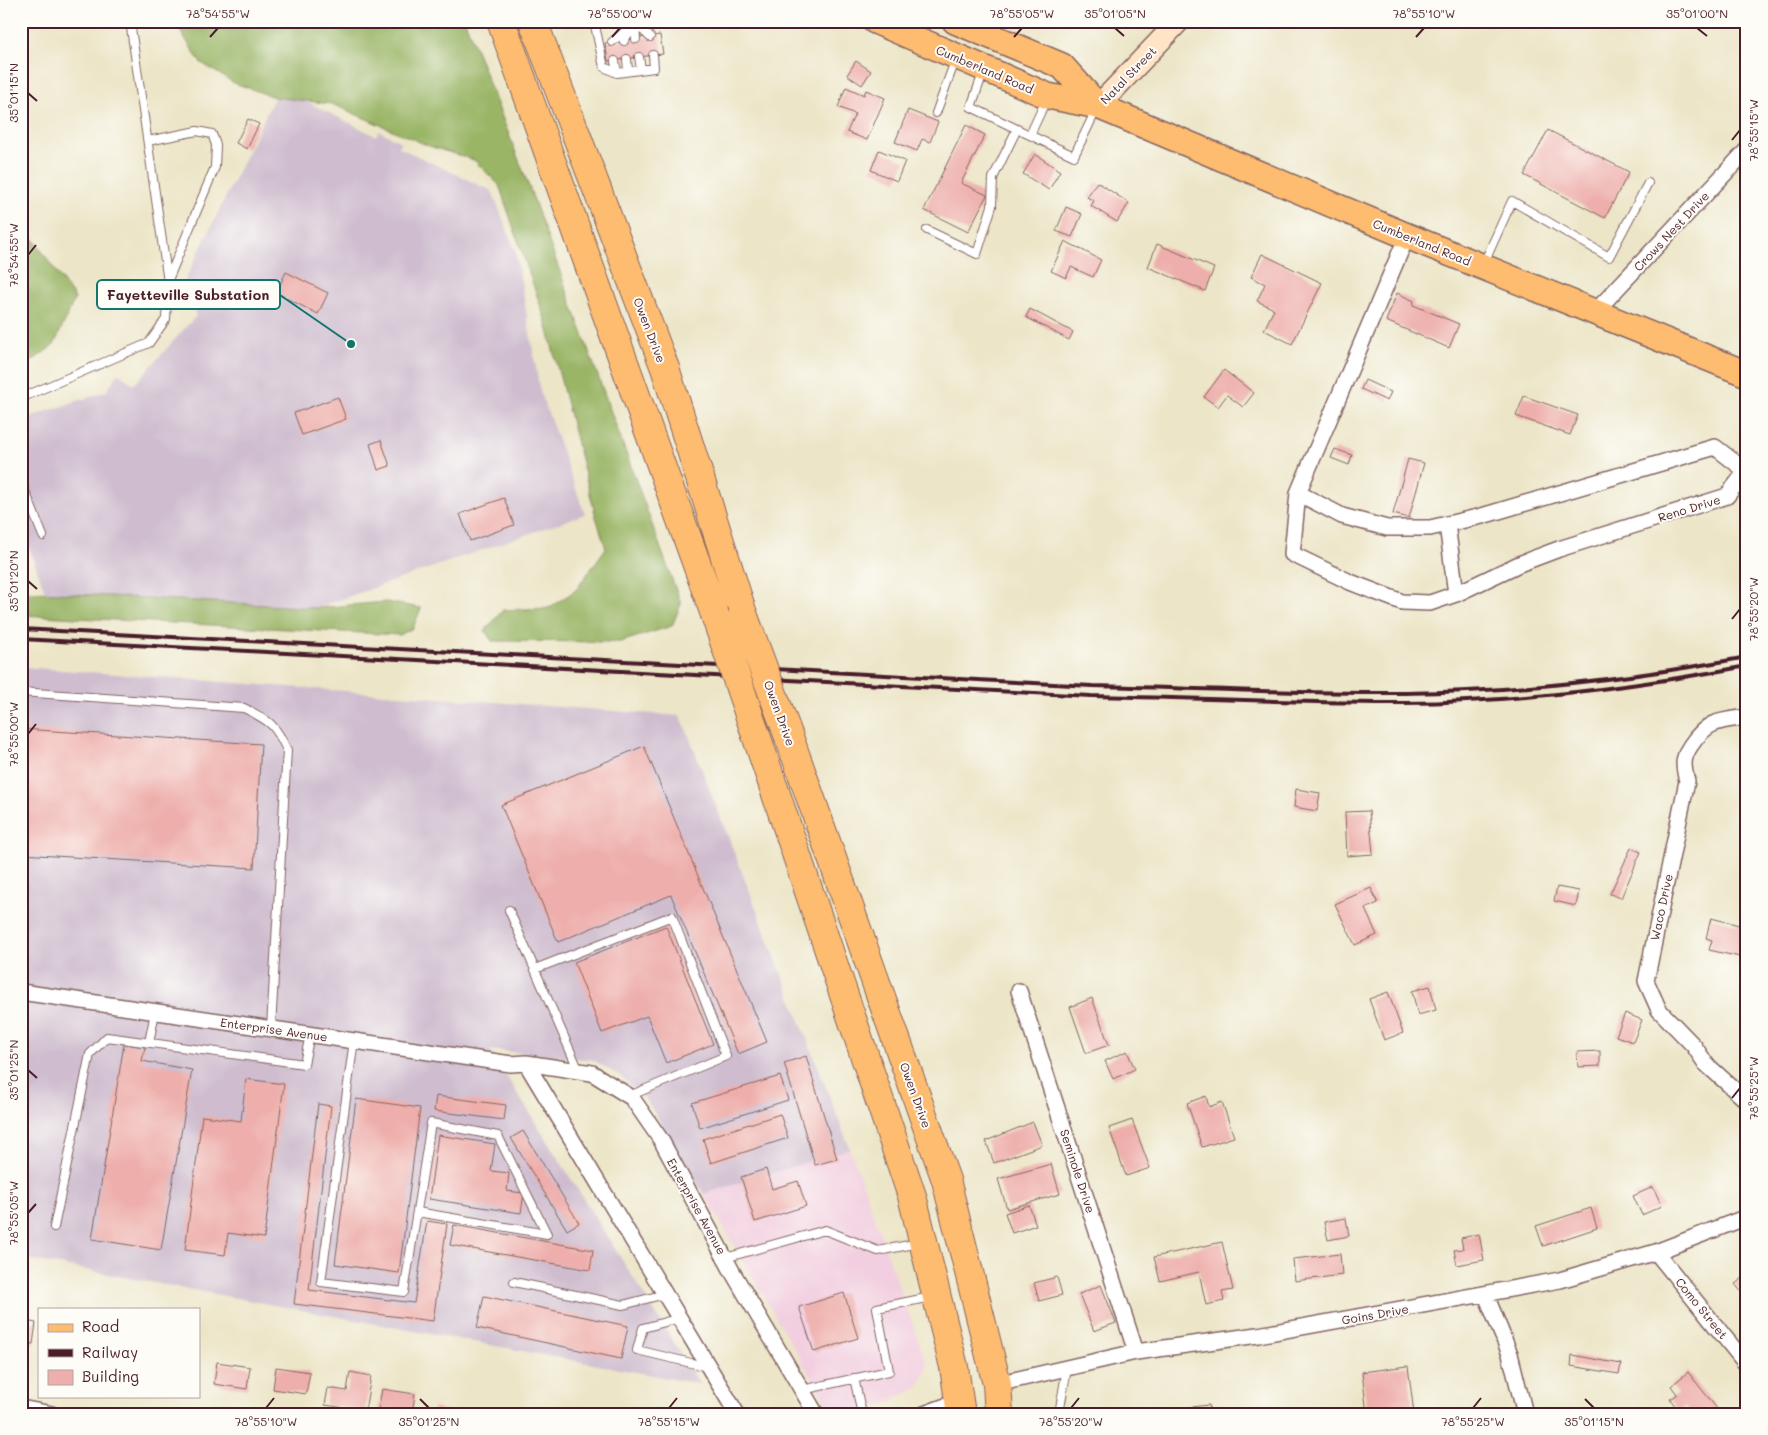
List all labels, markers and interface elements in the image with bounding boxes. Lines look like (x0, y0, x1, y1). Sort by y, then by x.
text: 78°54'55"W (186, 5, 250, 21)
text: 78°55'00"W (588, 5, 652, 21)
text: 78°55'05"W (990, 5, 1054, 21)
text: 35°01'05"N (1084, 5, 1146, 21)
text: 78°55'10"W (1393, 5, 1455, 21)
text: 35°01'00"N (1666, 5, 1728, 21)
street label: Cumberland Road (934, 41, 1036, 97)
street label: Natal Street (1096, 43, 1160, 107)
text: 35°01'15"N (5, 63, 21, 123)
text: 78°55'15"W (1745, 99, 1761, 161)
street label: Crows Nest Drive (1630, 188, 1712, 274)
street label: Cumberland Road (1371, 215, 1474, 269)
text: 78°54'55"W (5, 223, 21, 287)
callout: Fayetteville Substation (97, 280, 280, 309)
text: Fayetteville Substation (107, 285, 269, 304)
street label: Owen Drive (630, 295, 670, 365)
street label: Reno Drive (1656, 491, 1722, 525)
text: 35°01'20"N (5, 550, 21, 612)
text: 78°55'20"W (1745, 577, 1761, 641)
street label: Owen Drive (761, 678, 799, 748)
text: 78°55'00"W (5, 702, 21, 766)
street label: Waco Drive (1646, 872, 1676, 942)
street label: Enterprise Avenue (219, 1014, 329, 1044)
text: 35°01'25"N (5, 1040, 21, 1100)
text: 78°55'25"W (1745, 1056, 1761, 1120)
street label: Owen Drive (897, 1060, 935, 1130)
street label: Seminole Drive (1057, 1127, 1099, 1215)
street label: Enterprise Avenue (664, 1155, 730, 1257)
text: 78°55'05"W (5, 1181, 21, 1245)
street label: Como Street (1672, 1274, 1732, 1342)
street label: Goins Drive (1340, 1300, 1410, 1328)
legend (38, 1308, 200, 1398)
text: Road (82, 1316, 119, 1336)
text: Railway (82, 1342, 138, 1362)
text: Building (82, 1366, 139, 1386)
text: 78°55'10"W (235, 1413, 297, 1429)
text: 35°01'25"N (399, 1413, 459, 1429)
text: 78°55'15"W (638, 1413, 700, 1429)
text: 78°55'20"W (1039, 1413, 1103, 1429)
text: 78°55'25"W (1441, 1413, 1505, 1429)
text: 35°01'15"N (1564, 1413, 1624, 1429)

